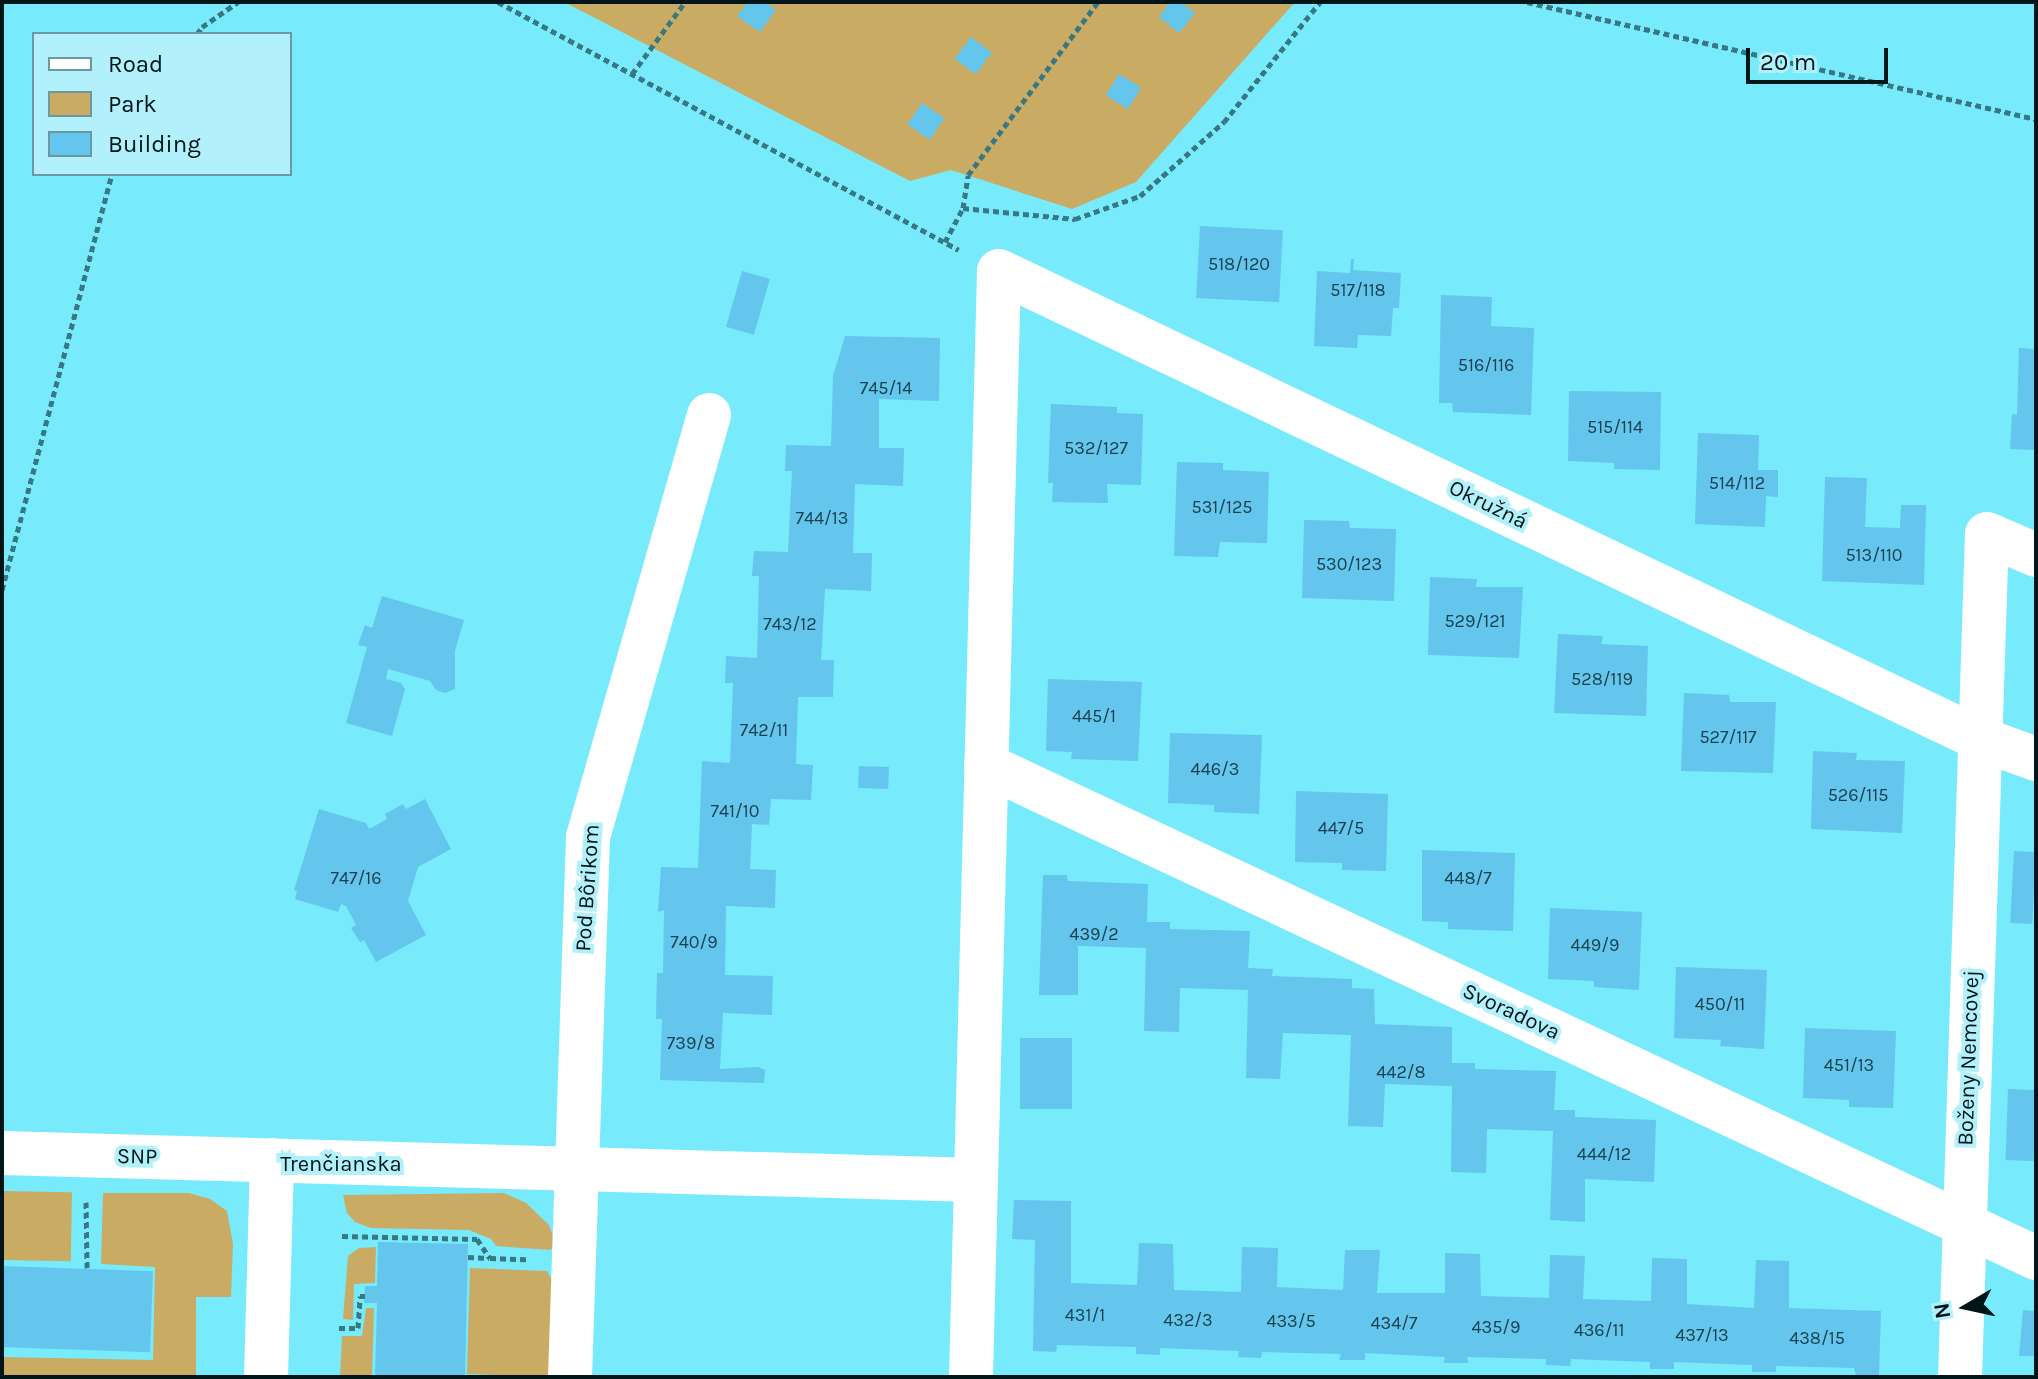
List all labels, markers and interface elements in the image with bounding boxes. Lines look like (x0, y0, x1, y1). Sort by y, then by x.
legend (32, 32, 292, 176)
scale bar (1750, 32, 1892, 82)
text: 20 m (1760, 48, 1816, 76)
text: Road (108, 50, 163, 78)
text: Park (108, 90, 157, 118)
text: Building (108, 130, 201, 158)
house number: 518/120 (1208, 253, 1270, 275)
house number: 517/118 (1330, 279, 1386, 301)
house number: 516/116 (1458, 354, 1514, 376)
house number: 745/14 (860, 377, 912, 399)
house number: 515/114 (1587, 416, 1643, 438)
house number: 532/127 (1064, 437, 1128, 459)
house number: 514/112 (1709, 472, 1765, 494)
street label: Okružná (1445, 475, 1531, 535)
house number: 531/125 (1191, 496, 1253, 518)
house number: 744/13 (796, 507, 848, 529)
house number: 513/110 (1845, 544, 1903, 566)
house number: 530/123 (1316, 553, 1382, 575)
house number: 529/121 (1444, 610, 1506, 632)
house number: 743/12 (763, 613, 817, 635)
house number: 528/119 (1571, 668, 1633, 690)
house number: 445/1 (1072, 705, 1116, 727)
house number: 742/11 (740, 719, 788, 741)
house number: 527/117 (1699, 726, 1757, 748)
house number: 446/3 (1191, 758, 1239, 780)
house number: 526/115 (1828, 784, 1888, 806)
house number: 741/10 (711, 800, 759, 822)
house number: 447/5 (1318, 817, 1364, 839)
street label: Pod Bôrikom (570, 823, 606, 953)
house number: 747/16 (331, 867, 381, 889)
house number: 448/7 (1444, 867, 1492, 889)
house number: 439/2 (1069, 923, 1119, 945)
house number: 740/9 (670, 931, 718, 953)
house number: 449/9 (1571, 934, 1619, 956)
street label: Boženy Nemcovej (1953, 970, 1985, 1146)
street label: Svoradova (1458, 978, 1564, 1046)
house number: 450/11 (1695, 993, 1745, 1015)
house number: 739/8 (667, 1032, 715, 1054)
house number: 451/13 (1824, 1054, 1874, 1076)
house number: 442/8 (1376, 1061, 1426, 1083)
street label: SNP (117, 1143, 157, 1171)
house number: 444/12 (1577, 1143, 1631, 1165)
street label: Trenčianska (280, 1152, 402, 1178)
north arrow (1926, 1267, 2006, 1347)
text: N (1928, 1301, 1956, 1321)
house number: 431/1 (1065, 1304, 1105, 1326)
house number: 432/3 (1163, 1309, 1213, 1331)
house number: 433/5 (1266, 1310, 1316, 1332)
house number: 434/7 (1371, 1312, 1417, 1334)
house number: 435/9 (1471, 1316, 1521, 1338)
house number: 436/11 (1574, 1319, 1624, 1341)
house number: 437/13 (1675, 1324, 1729, 1346)
house number: 438/15 (1789, 1327, 1845, 1349)

